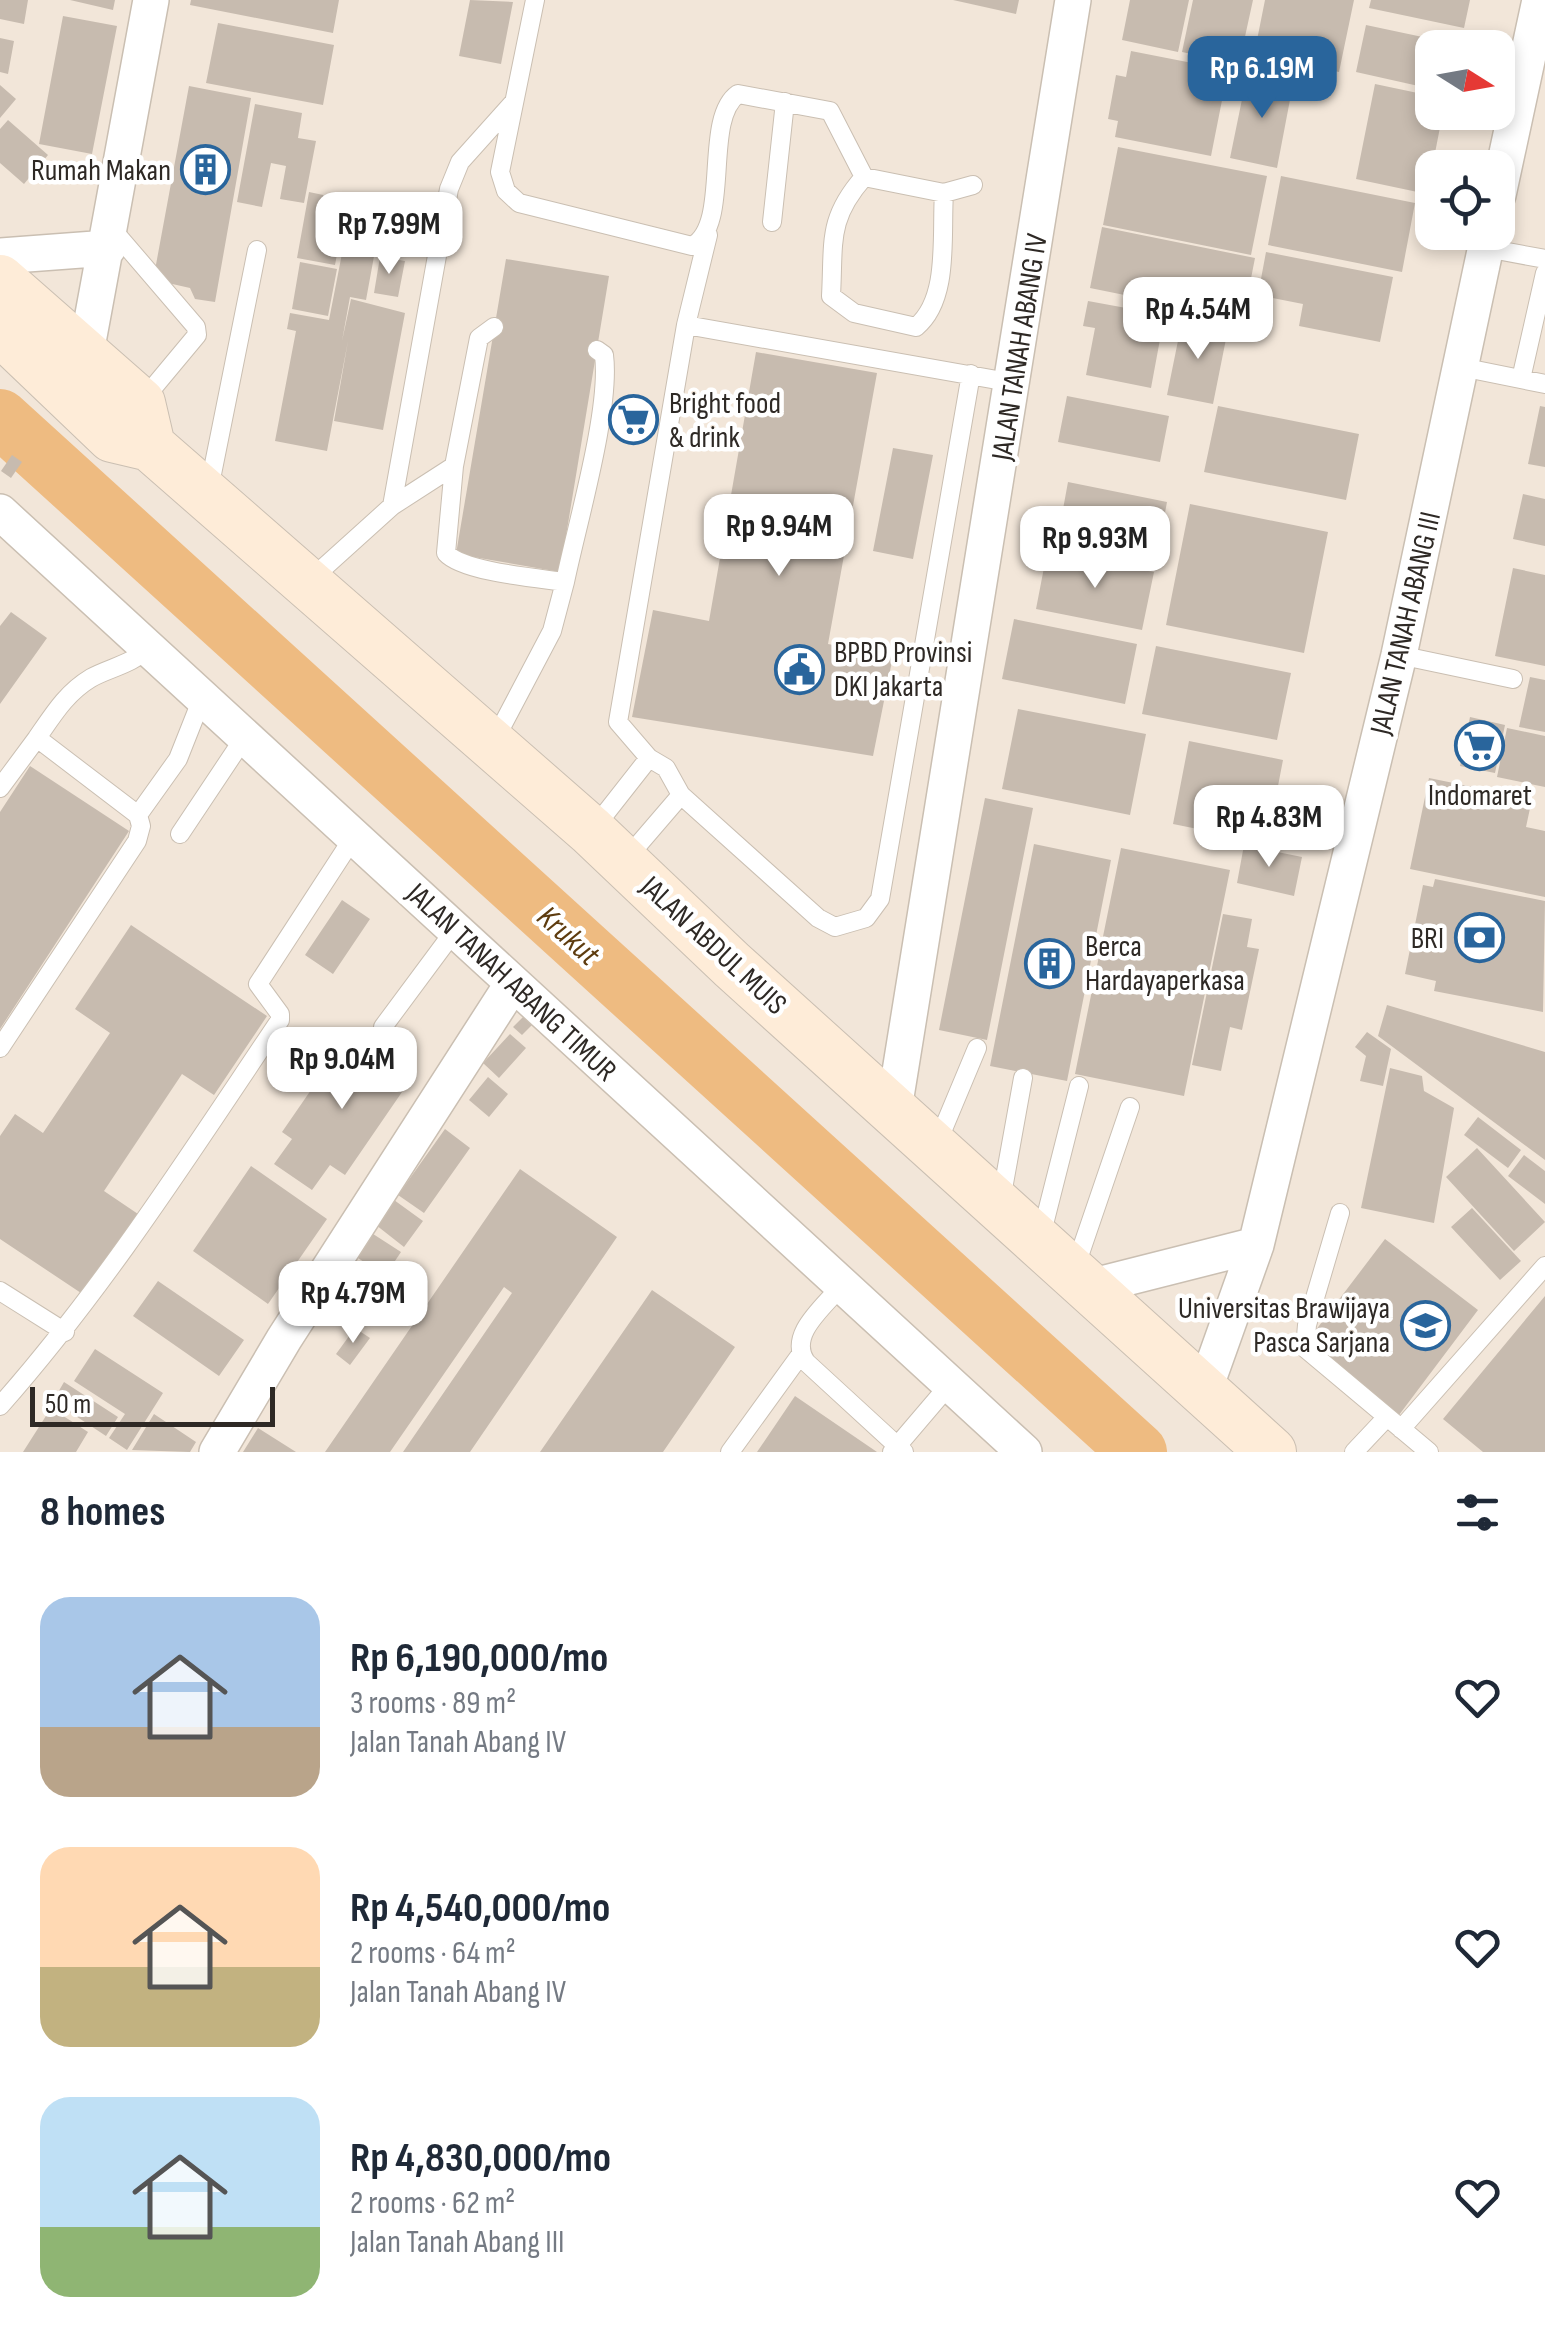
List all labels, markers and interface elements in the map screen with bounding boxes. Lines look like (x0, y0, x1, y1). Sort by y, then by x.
north arrow (1415, 30, 1515, 130)
map controls (1415, 30, 1515, 250)
pin: Rp 6.19M (1159, 36, 1365, 121)
text: Rp 6.19M (1210, 49, 1314, 88)
building icon: Rumah Makan (180, 144, 232, 196)
button: locate (1415, 150, 1515, 250)
place label: Rumah Makan (31, 153, 171, 189)
pin: Rp 7.99M (286, 192, 492, 277)
text: Rp 7.99M (338, 205, 440, 244)
street label: JALAN TANAH ABANG IV (984, 231, 1056, 464)
pin: Rp 4.54M (1095, 277, 1301, 362)
text: Rp 4.54M (1145, 290, 1251, 329)
place label: Bright food & drink (669, 386, 781, 456)
supermarket icon: Bright food & drink (608, 394, 660, 446)
pin: Rp 9.94M (676, 494, 882, 579)
pin: Rp 9.93M (992, 506, 1198, 591)
text: Rp 9.94M (726, 507, 832, 546)
street label: JALAN TANAH ABANG III (1363, 508, 1449, 739)
text: Rp 9.93M (1042, 519, 1148, 558)
place label: BPBD Provinsi DKI Jakarta (834, 635, 972, 705)
public building icon: BPBD Provinsi DKI Jakarta (773, 643, 825, 695)
supermarket icon: Indomaret (1454, 720, 1506, 772)
place label: Indomaret (1428, 778, 1532, 814)
pin: Rp 4.83M (1166, 785, 1372, 870)
text: Rp 4.83M (1216, 798, 1322, 837)
street label: JALAN ABDUL MUIS (632, 868, 794, 1023)
street label: JALAN TANAH ABANG TIMUR (398, 875, 624, 1089)
water label: Krukut (529, 898, 608, 975)
bank icon: BRI (1453, 912, 1505, 964)
place label: BRI (1411, 921, 1444, 957)
place label: Berca Hardayaperkasa (1085, 929, 1245, 999)
building icon: Berca Hardayaperkasa (1024, 937, 1076, 989)
pin: Rp 9.04M (239, 1027, 445, 1112)
text: Rp 9.04M (289, 1040, 395, 1079)
pin: Rp 4.79M (250, 1261, 456, 1346)
text: Rp 4.79M (301, 1274, 405, 1313)
place label: Universitas Brawijaya Pasca Sarjana (1178, 1291, 1390, 1361)
school or university icon: Universitas Brawijaya Pasca Sarjana (1399, 1299, 1451, 1351)
scale bar (30, 1382, 275, 1426)
text: 50 m (45, 1388, 91, 1421)
icon: filters (1450, 1485, 1505, 1540)
text: 8 homes (40, 1487, 165, 1538)
text: Rp 6,190,000/mo (350, 1633, 608, 1684)
icon: home (120, 1637, 240, 1757)
icon: heart (1450, 1670, 1505, 1725)
text: 3 rooms · 89 m² (350, 1684, 516, 1723)
text: Jalan Tanah Abang IV (350, 1723, 566, 1762)
text: Rp 4,540,000/mo (350, 1883, 610, 1934)
icon: home (120, 1887, 240, 2007)
icon: heart (1450, 1920, 1505, 1975)
text: 2 rooms · 64 m² (350, 1934, 516, 1973)
text: Jalan Tanah Abang IV (350, 1973, 566, 2012)
text: Rp 4,830,000/mo (350, 2133, 611, 2184)
icon: home (120, 2137, 240, 2257)
icon: heart (1450, 2170, 1505, 2225)
text: 2 rooms · 62 m² (350, 2184, 515, 2223)
text: Jalan Tanah Abang III (350, 2223, 565, 2262)

